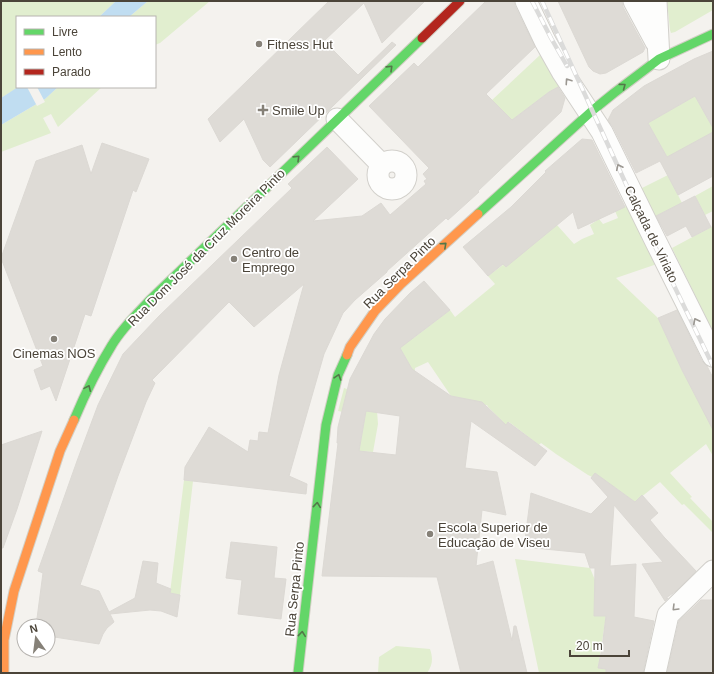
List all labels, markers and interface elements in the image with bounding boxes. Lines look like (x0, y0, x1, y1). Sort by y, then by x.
legend (16, 16, 156, 88)
text: Livre (52, 25, 78, 39)
place label: Fitness Hut (267, 37, 333, 52)
marker: Fitness Hut (254, 39, 264, 49)
text: Lento (52, 45, 82, 59)
text: Parado (52, 65, 91, 79)
one-way arrow (385, 65, 393, 73)
one-way arrow (566, 78, 573, 85)
one-way arrow (619, 84, 626, 91)
place label: Smile Up (272, 103, 325, 118)
marker: Smile Up (257, 104, 269, 116)
one-way arrow (292, 156, 299, 163)
one-way arrow (616, 164, 624, 172)
street label: Rua Dom José da Cruz Moreira Pinto (125, 166, 288, 329)
street label: Calçada de Viriato (622, 183, 682, 285)
street label: Rua Serpa Pinto (360, 233, 438, 311)
one-way arrow (439, 242, 447, 250)
place label: Centro de Emprego (242, 245, 299, 275)
marker: Centro de Emprego (229, 254, 239, 264)
one-way arrow (693, 318, 700, 326)
marker: Cinemas NOS (49, 334, 59, 344)
place label: Cinemas NOS (12, 346, 96, 361)
one-way arrow (333, 374, 342, 381)
one-way arrow (83, 384, 91, 392)
one-way arrow (312, 502, 321, 508)
place label: Escola Superior de Educação de Viseu (438, 520, 550, 550)
marker: Escola Superior de Educação de Viseu (425, 529, 435, 539)
street label: Rua Serpa Pinto (282, 541, 307, 637)
one-way arrow (672, 603, 680, 611)
north arrow (16, 618, 56, 658)
text: N (28, 622, 39, 635)
one-way arrow (298, 631, 307, 637)
scale bar (570, 632, 629, 658)
text: 20 m (576, 639, 603, 653)

